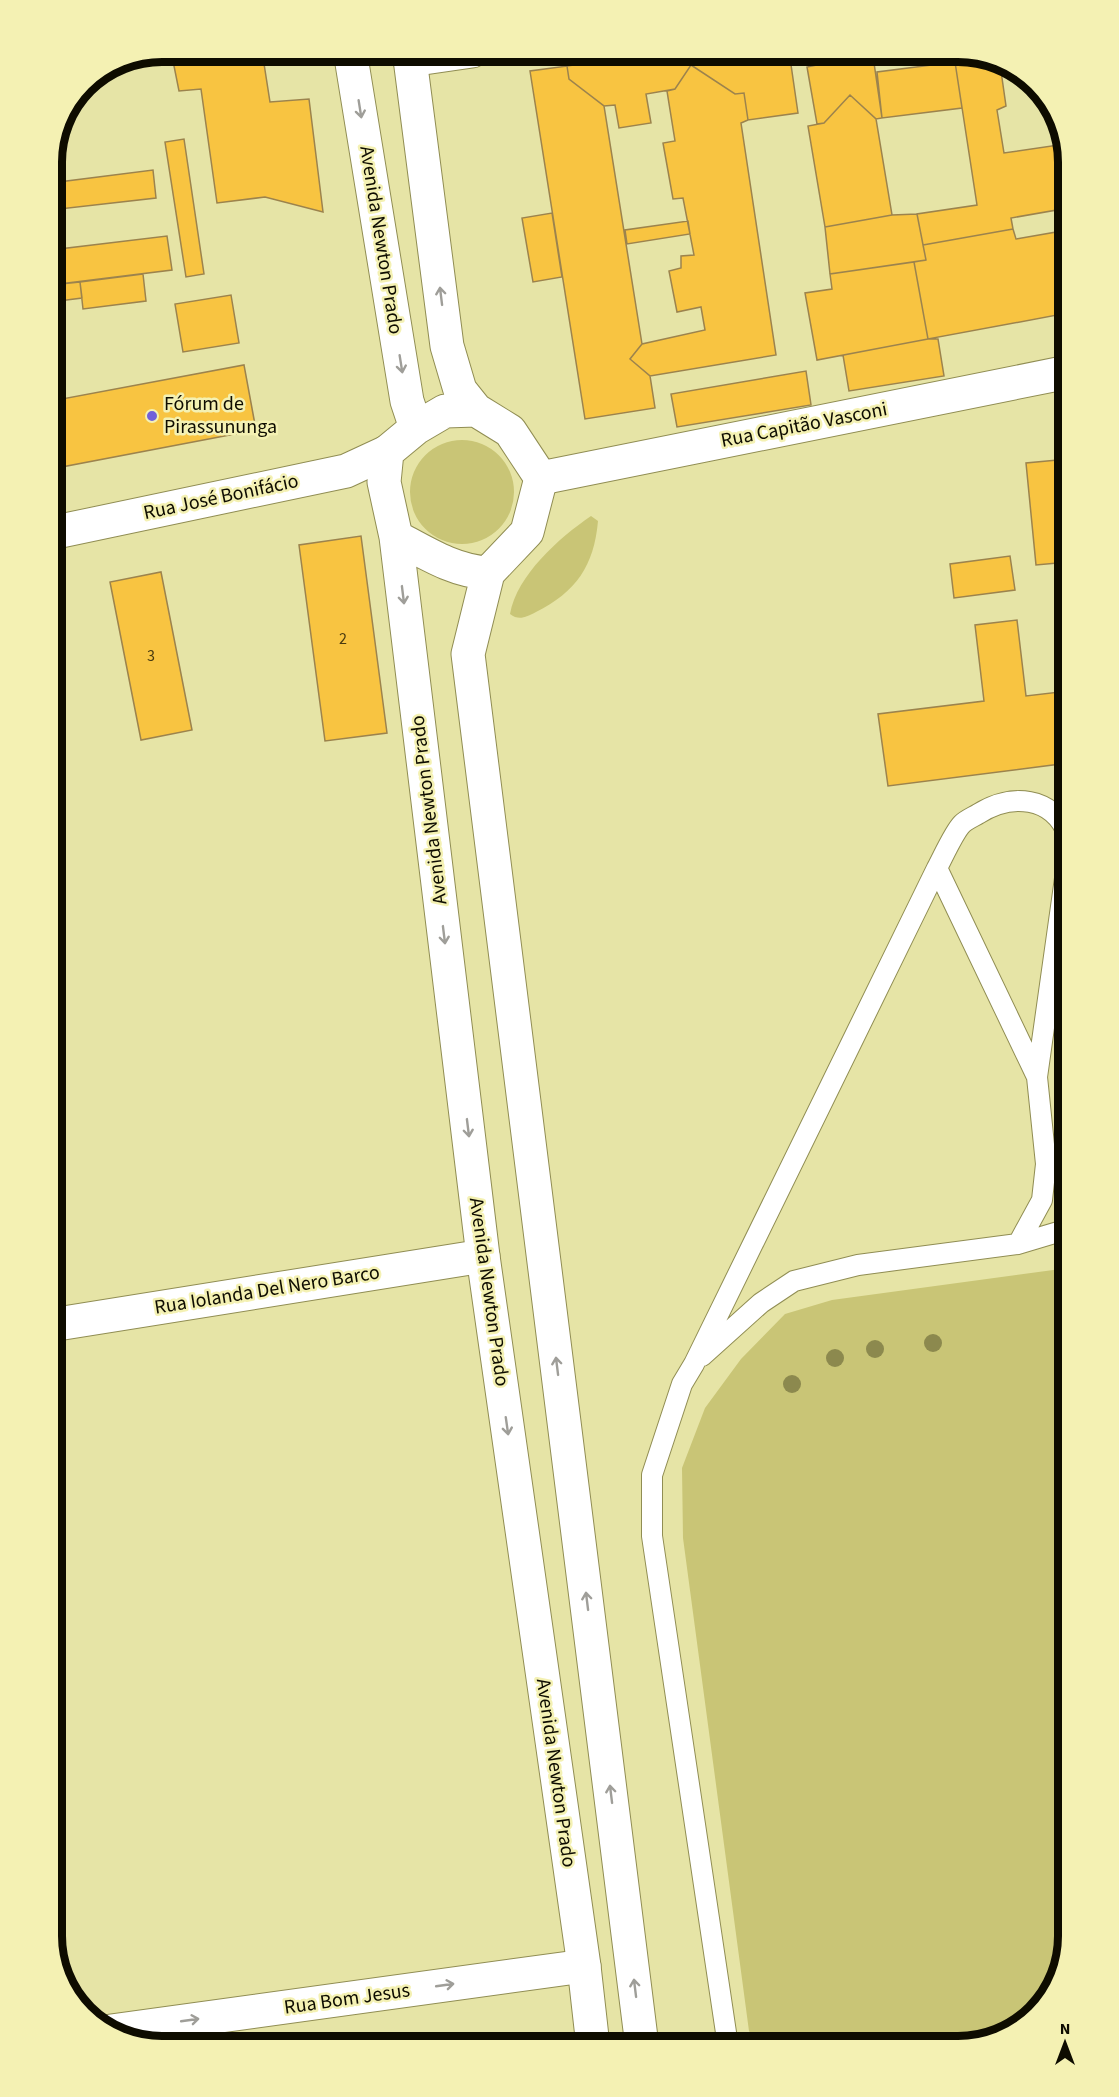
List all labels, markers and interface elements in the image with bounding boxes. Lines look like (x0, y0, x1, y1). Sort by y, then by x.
one-way arrow (354, 98, 365, 118)
street label: Avenida Newton Prado (352, 144, 410, 336)
one-way arrow (435, 286, 446, 306)
one-way arrow (396, 353, 407, 373)
place label: Fórum de Pirassununga (164, 390, 277, 441)
street label: Rua Capitão Vasconi (718, 395, 890, 455)
marker: Fórum de Pirassununga (145, 409, 159, 423)
street label: Rua José Bonifácio (141, 467, 301, 527)
one-way arrow (398, 585, 409, 604)
house number: 2 (339, 628, 347, 650)
house number: 3 (147, 645, 155, 667)
street label: Avenida Newton Prado (404, 714, 454, 906)
one-way arrow (439, 924, 450, 944)
one-way arrow (462, 1118, 473, 1138)
street label: Avenida Newton Prado (462, 1196, 516, 1388)
street label: Rua Iolanda Del Nero Barco (152, 1258, 382, 1322)
one-way arrow (552, 1356, 563, 1376)
one-way arrow (502, 1415, 513, 1435)
one-way arrow (581, 1591, 592, 1611)
street label: Avenida Newton Prado (529, 1677, 583, 1869)
one-way arrow (605, 1785, 616, 1805)
street label: Rua Bom Jesus (282, 1976, 412, 2022)
one-way arrow (629, 1978, 640, 1998)
one-way arrow (435, 1980, 455, 1991)
north arrow (1035, 2013, 1095, 2073)
one-way arrow (179, 2015, 199, 2026)
text: N (1060, 2018, 1070, 2040)

